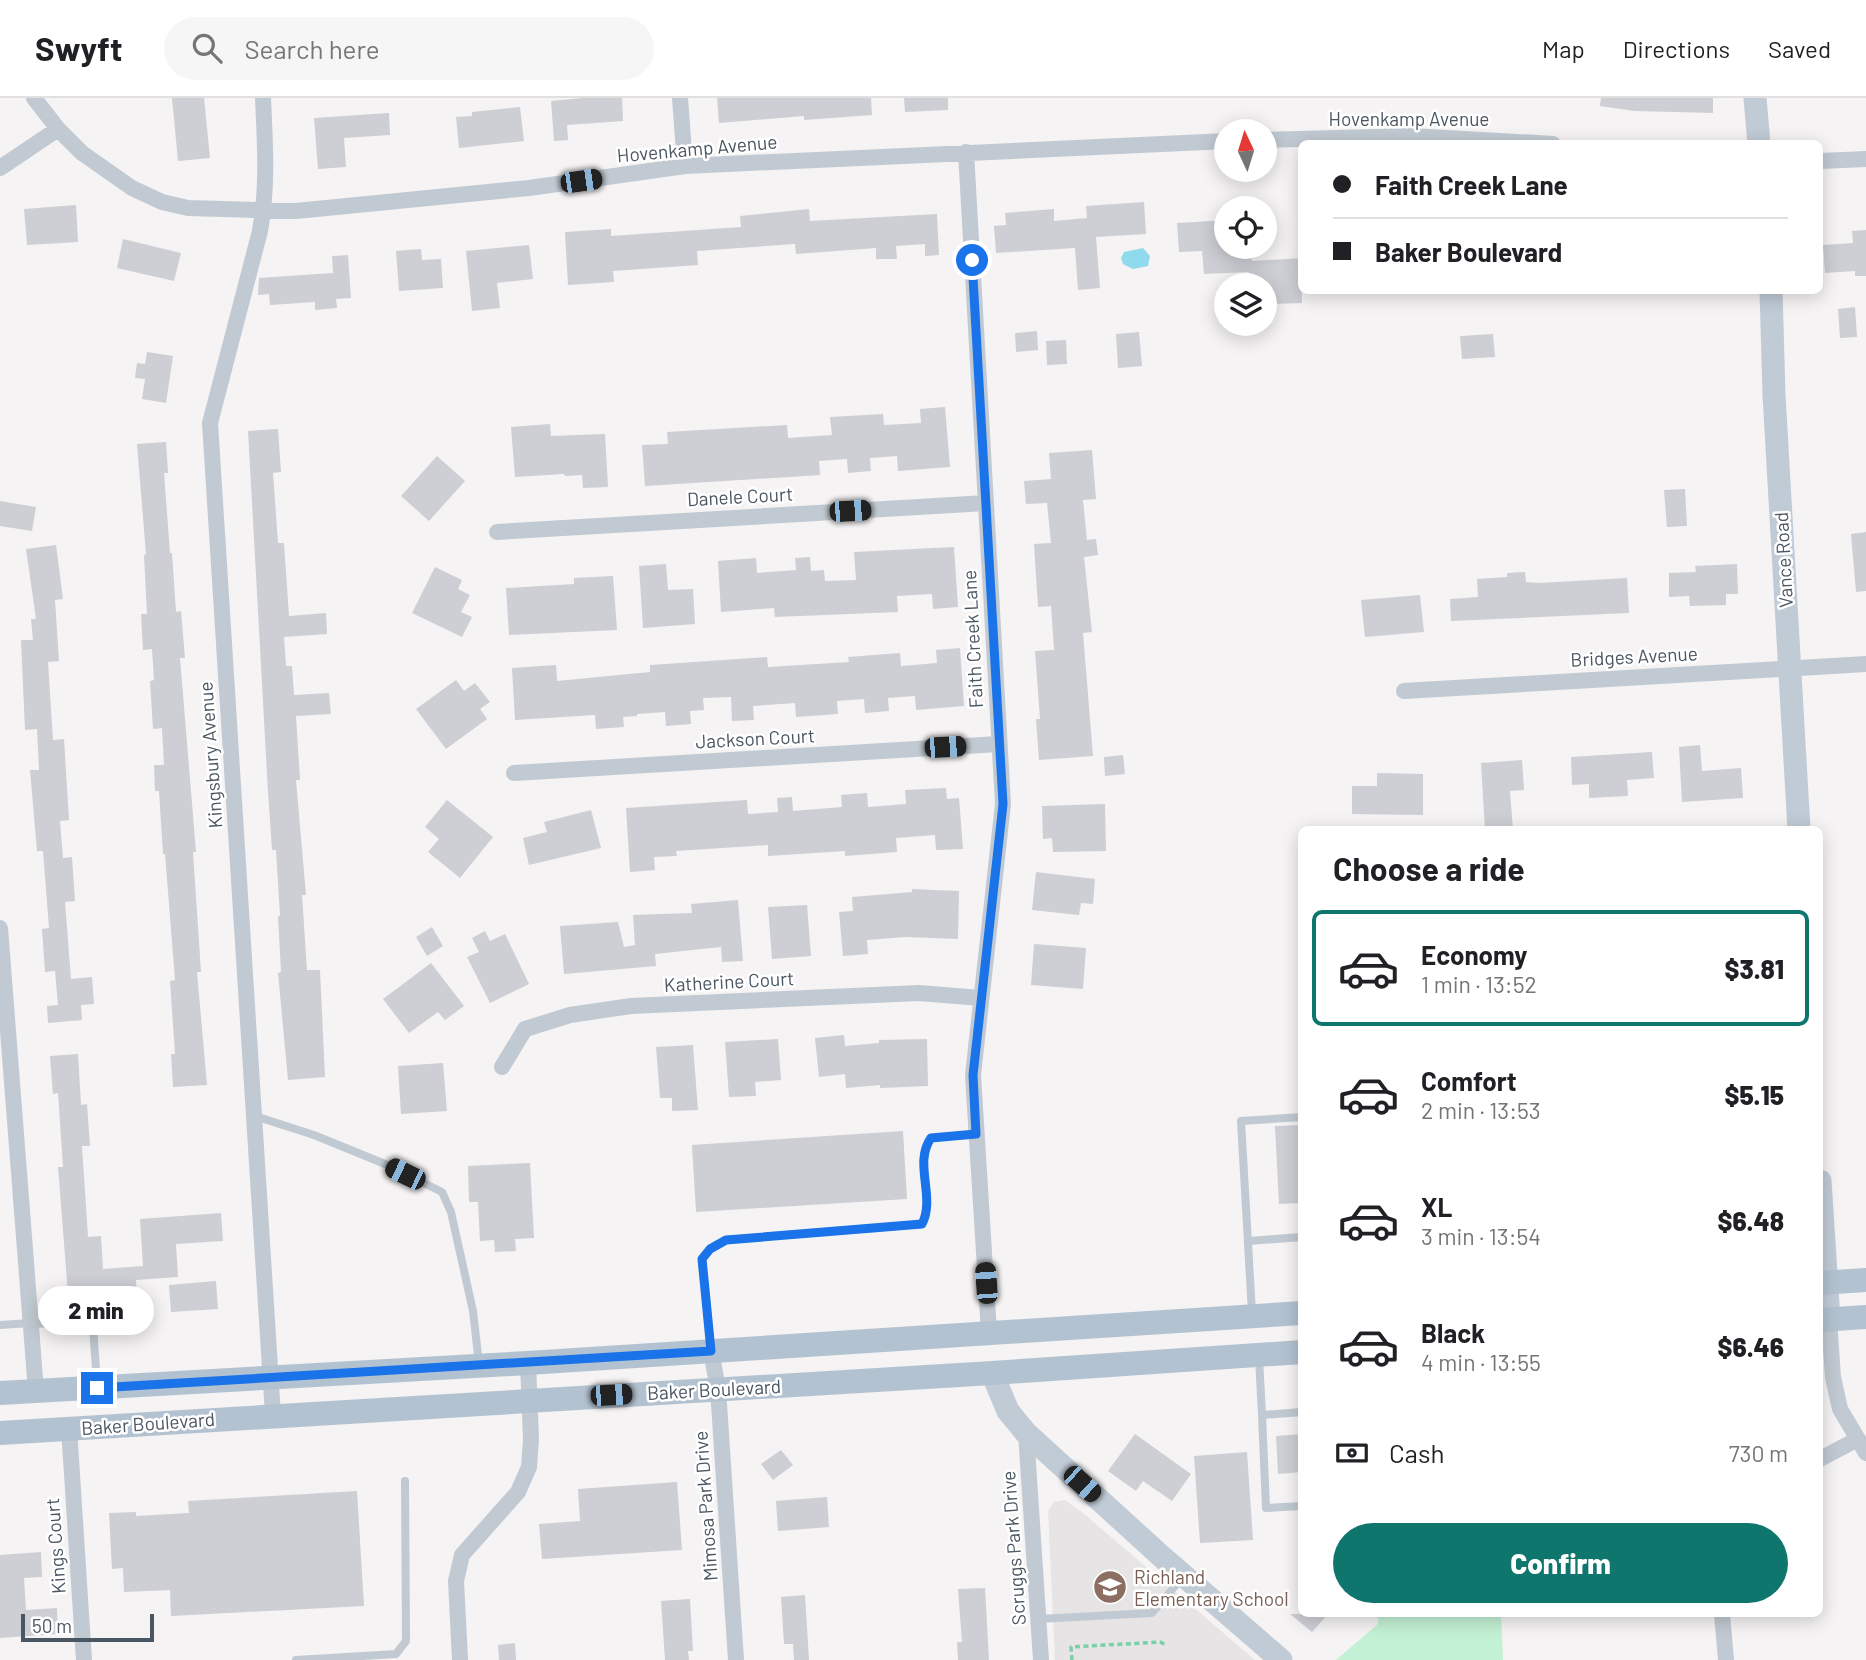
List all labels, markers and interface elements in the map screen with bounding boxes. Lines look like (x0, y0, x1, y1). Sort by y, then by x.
search box (164, 17, 654, 80)
text: Swyft (35, 28, 122, 68)
icon: search (188, 29, 226, 67)
text: Search here (244, 33, 380, 64)
text: Map (1542, 34, 1585, 63)
text: Directions (1623, 34, 1730, 63)
text: Saved (1768, 34, 1831, 63)
street label: Hovenkamp Avenue (1329, 107, 1489, 130)
north arrow (1214, 119, 1278, 182)
map controls (1214, 119, 1277, 336)
street label: Hovenkamp Avenue (616, 130, 778, 166)
car (559, 168, 604, 194)
text: Faith Creek Lane (1375, 169, 1568, 200)
button: locate (1214, 196, 1277, 259)
text: Baker Boulevard (1375, 236, 1562, 267)
route start (956, 244, 988, 276)
button: layers (1214, 273, 1277, 336)
street label: Danele Court (686, 482, 794, 510)
car (829, 499, 872, 523)
street label: Vance Road (1769, 512, 1797, 608)
street label: Faith Creek Lane (957, 569, 987, 709)
street label: Bridges Avenue (1570, 641, 1698, 671)
street label: Kingsbury Avenue (193, 681, 227, 829)
street label: Jackson Court (695, 723, 815, 753)
car (924, 735, 967, 759)
text: Choose a ride (1333, 849, 1525, 887)
icon: car (1337, 937, 1400, 1000)
text: Economy (1421, 939, 1527, 970)
text: $3.81 (1724, 953, 1784, 984)
street label: Katherine Court (663, 966, 795, 996)
text: 1 min · 13:52 (1421, 970, 1537, 998)
icon: car (1337, 1063, 1400, 1126)
text: Comfort (1421, 1065, 1517, 1096)
text: $5.15 (1724, 1079, 1784, 1110)
text: 2 min · 13:53 (1421, 1096, 1541, 1124)
car (382, 1155, 429, 1193)
icon: car (1337, 1189, 1400, 1252)
text: XL (1421, 1191, 1452, 1222)
text: $6.48 (1717, 1205, 1784, 1236)
text: 3 min · 13:54 (1421, 1222, 1541, 1250)
car (975, 1261, 998, 1305)
callout: 2 min (39, 1286, 155, 1336)
text: 2 min (68, 1296, 124, 1324)
icon: car (1337, 1315, 1400, 1378)
text: Black (1421, 1317, 1485, 1348)
text: $6.46 (1718, 1331, 1784, 1362)
text: 4 min · 13:55 (1421, 1348, 1541, 1376)
route end (81, 1372, 113, 1404)
street label: Baker Boulevard (647, 1374, 781, 1404)
car (590, 1383, 633, 1407)
street label: Baker Boulevard (80, 1407, 216, 1439)
street label: Mimosa Park Drive (688, 1430, 722, 1582)
icon: cash (1333, 1434, 1371, 1472)
text: Cash (1389, 1437, 1444, 1468)
text: 730 m (1729, 1439, 1788, 1467)
car (1060, 1462, 1105, 1506)
street label: Scruggs Park Drive (996, 1470, 1030, 1626)
street label: Kings Court (40, 1497, 70, 1595)
button: Confirm (1333, 1523, 1788, 1603)
place label: Richland Elementary School (1134, 1565, 1289, 1610)
school or university icon: Richland Elementary School (1091, 1568, 1129, 1606)
scale bar (21, 1611, 154, 1643)
text: 50 m (32, 1614, 72, 1637)

